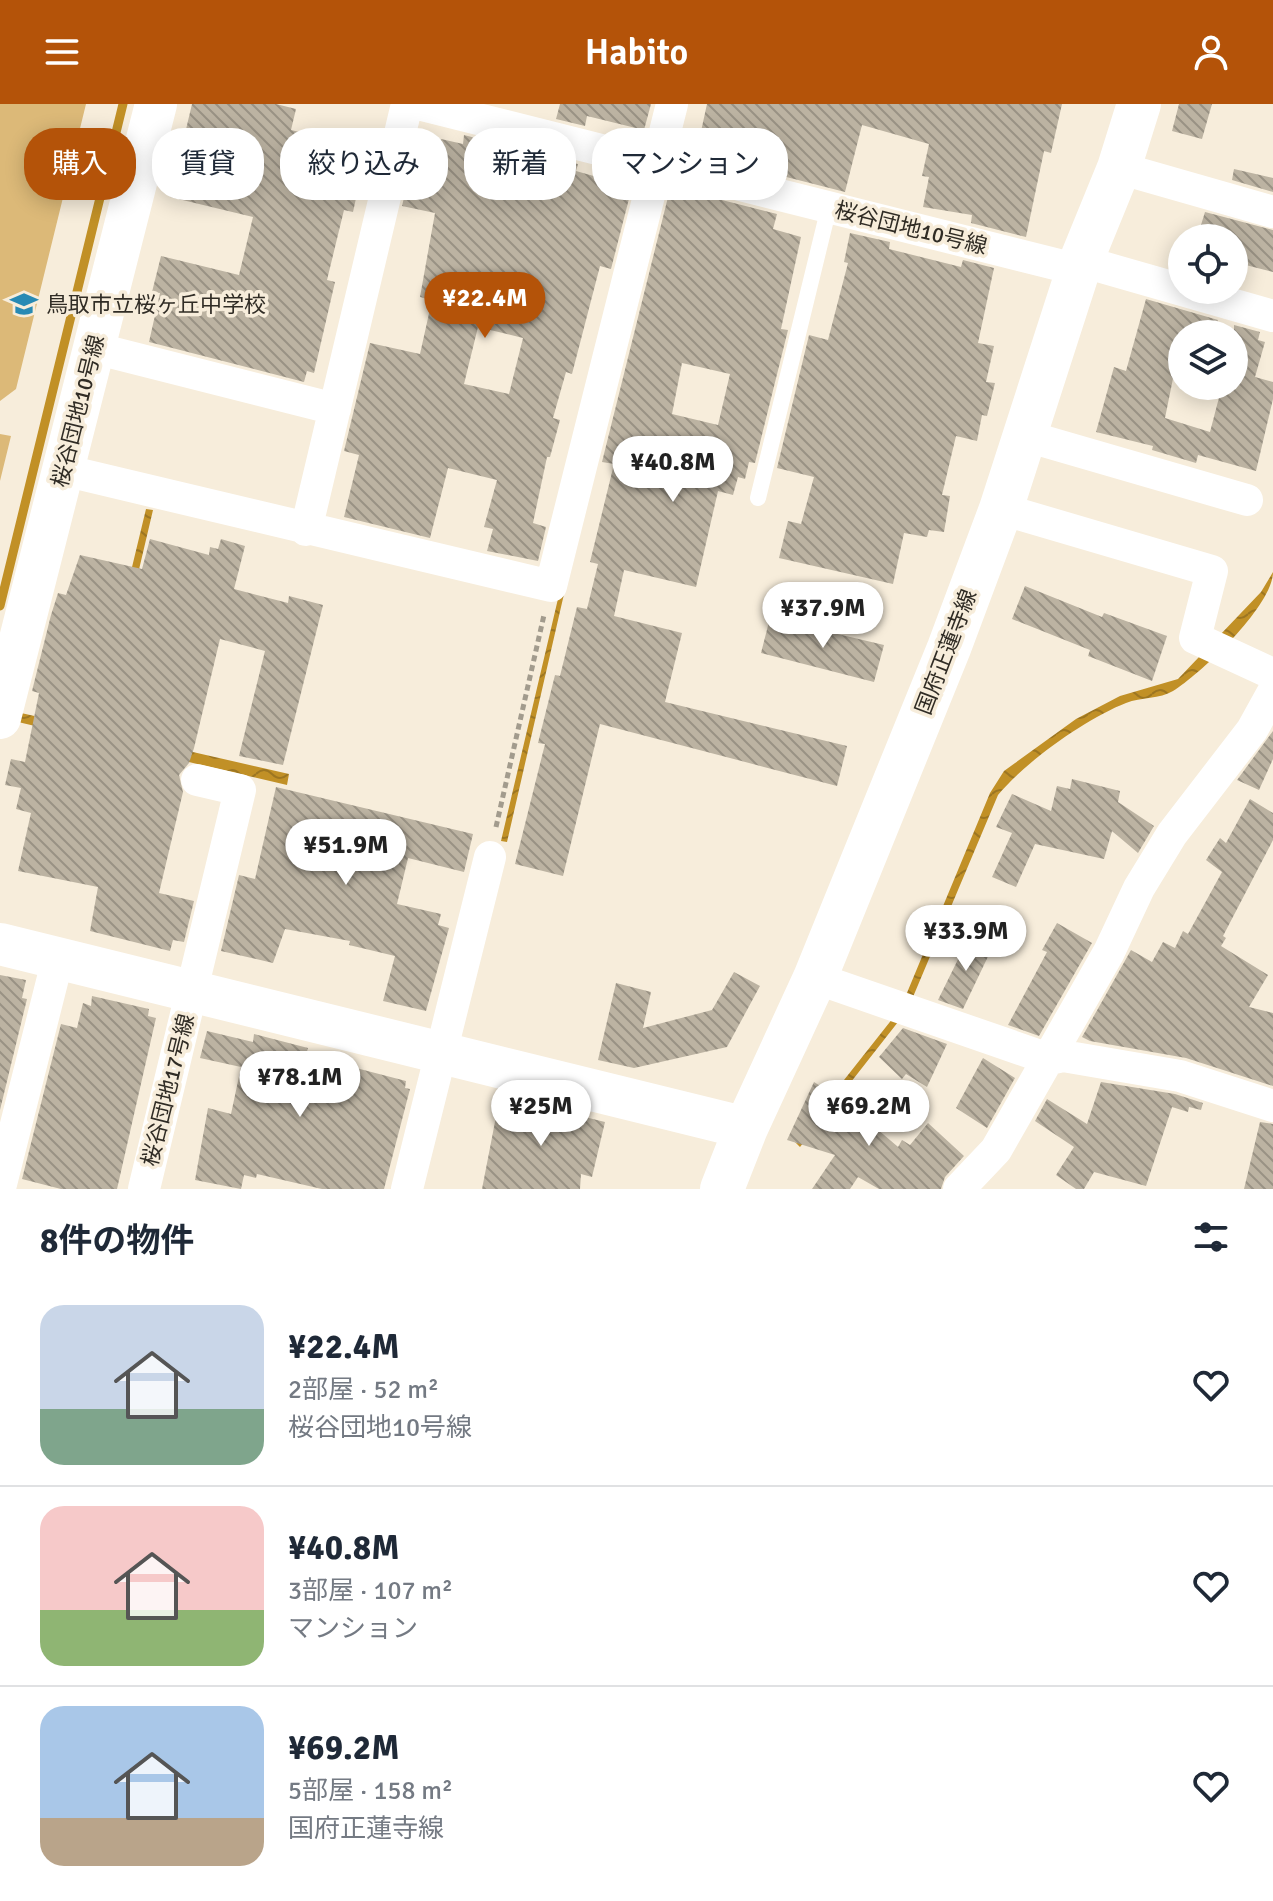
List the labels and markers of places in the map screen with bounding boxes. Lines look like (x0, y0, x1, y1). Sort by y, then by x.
pin: ¥22.4M (420, 272, 550, 340)
school or university icon: 鳥取市立桜ヶ丘中学校 (9, 289, 39, 319)
place label: 鳥取市立桜ヶ丘中学校 (46, 291, 266, 318)
pin: ¥40.8M (608, 436, 738, 504)
pin: ¥37.9M (758, 582, 888, 650)
pin: ¥51.9M (281, 819, 411, 887)
pin: ¥33.9M (901, 905, 1031, 973)
pin: ¥78.1M (235, 1051, 365, 1119)
pin: ¥25M (494, 1080, 588, 1148)
pin: ¥69.2M (804, 1080, 934, 1148)

